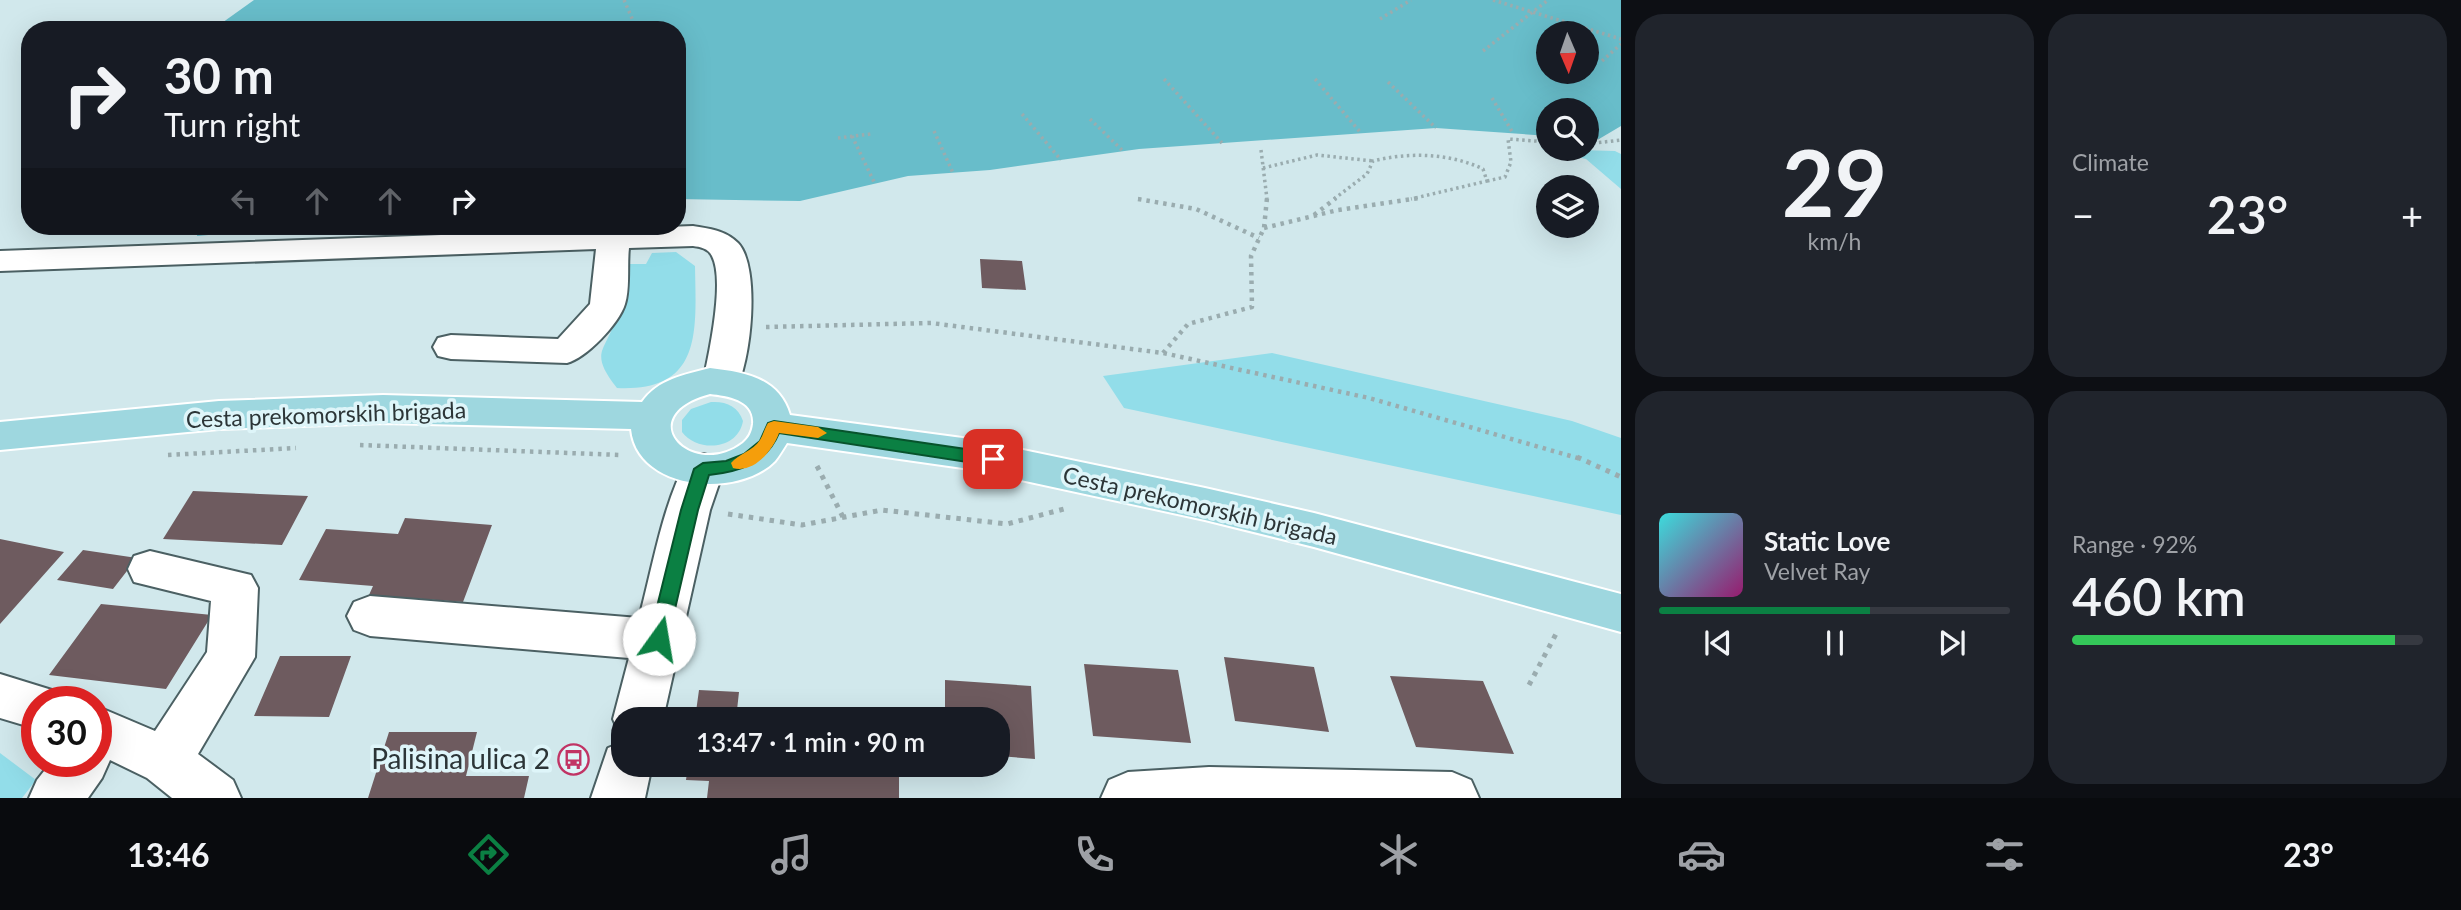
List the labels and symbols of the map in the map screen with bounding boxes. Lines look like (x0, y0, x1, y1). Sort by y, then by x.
north arrow (1536, 21, 1600, 84)
street label: Cesta prekomorskih brigada (185, 395, 467, 433)
pin (963, 429, 1023, 489)
street label: Cesta prekomorskih brigada (1060, 460, 1340, 550)
position arrow (622, 602, 696, 676)
speed limit sign: 30 (21, 686, 112, 777)
place label: Palisina ulica 2 (371, 741, 550, 775)
bus stop icon: Palisina ulica 2 (556, 742, 590, 776)

